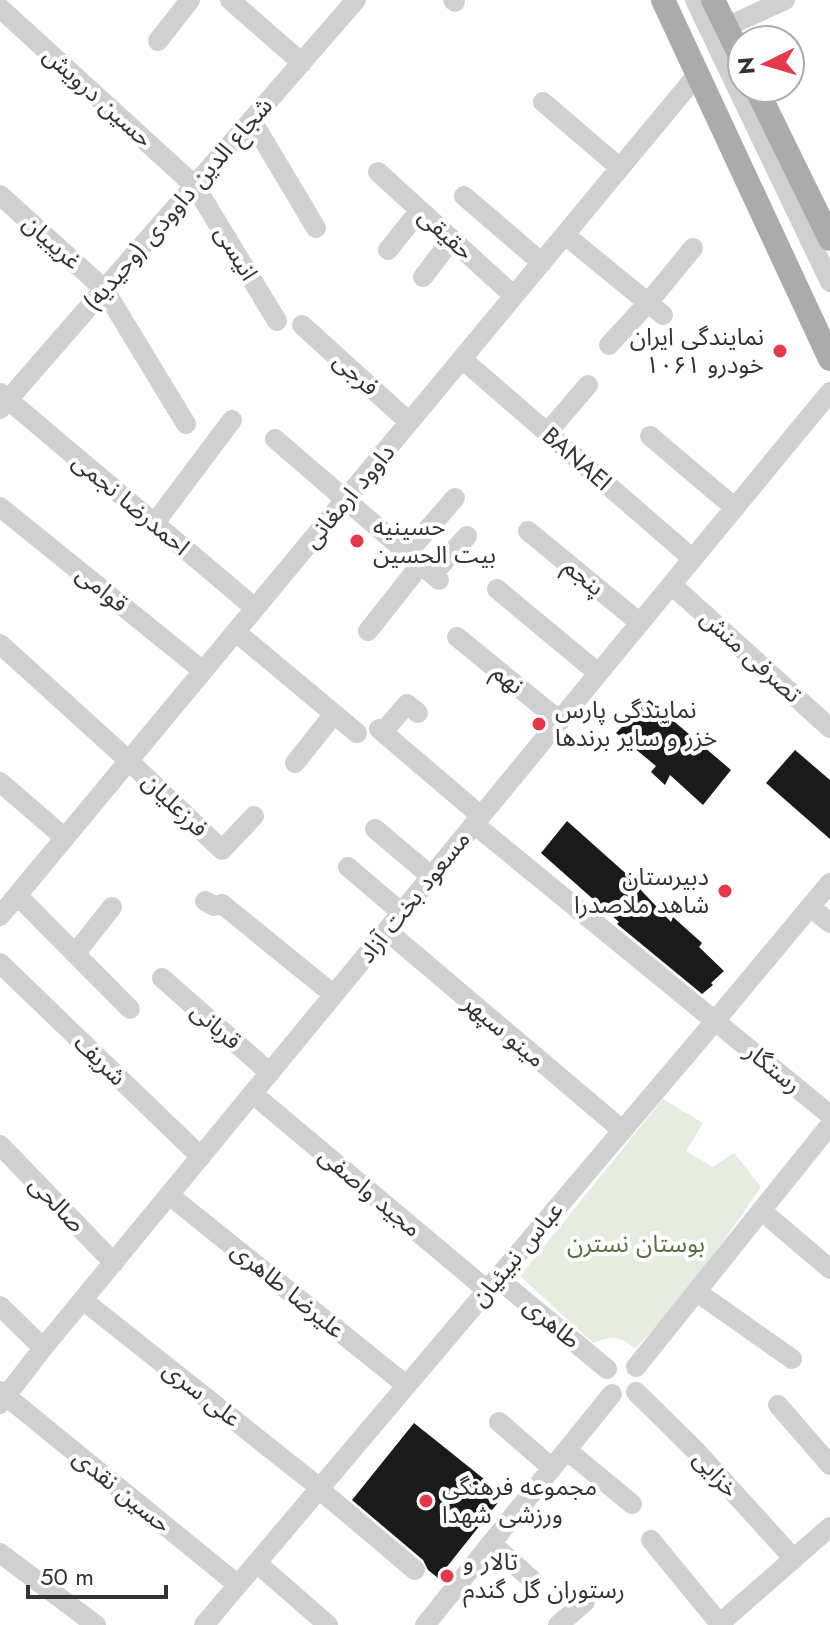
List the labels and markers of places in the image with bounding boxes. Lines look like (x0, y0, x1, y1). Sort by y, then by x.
place label: نمایندگی ایران خودرو ۱۰۶۱ (630, 319, 764, 382)
marker: نمایندگی ایران خودرو ۱۰۶۱ (771, 342, 789, 360)
place label: حسینیه بیت الحسین (373, 509, 496, 572)
marker: حسینیه بیت الحسین (348, 532, 366, 550)
place label: نمایندگی پارس خزر و سایر برندها (555, 692, 717, 755)
marker: نمایندگی پارس خزر و سایر برندها (530, 715, 548, 733)
place label: دبیرستان شاهد ملاصدرا (574, 859, 709, 922)
marker: دبیرستان شاهد ملاصدرا (716, 882, 734, 900)
place label: مجموعه فرهنگی ورزشی شهدا (442, 1469, 597, 1532)
marker: مجموعه فرهنگی ورزشی شهدا (417, 1492, 435, 1510)
place label: تالار و رستوران گل گندم (463, 1544, 625, 1608)
marker: تالار و رستوران گل گندم (438, 1567, 456, 1585)

